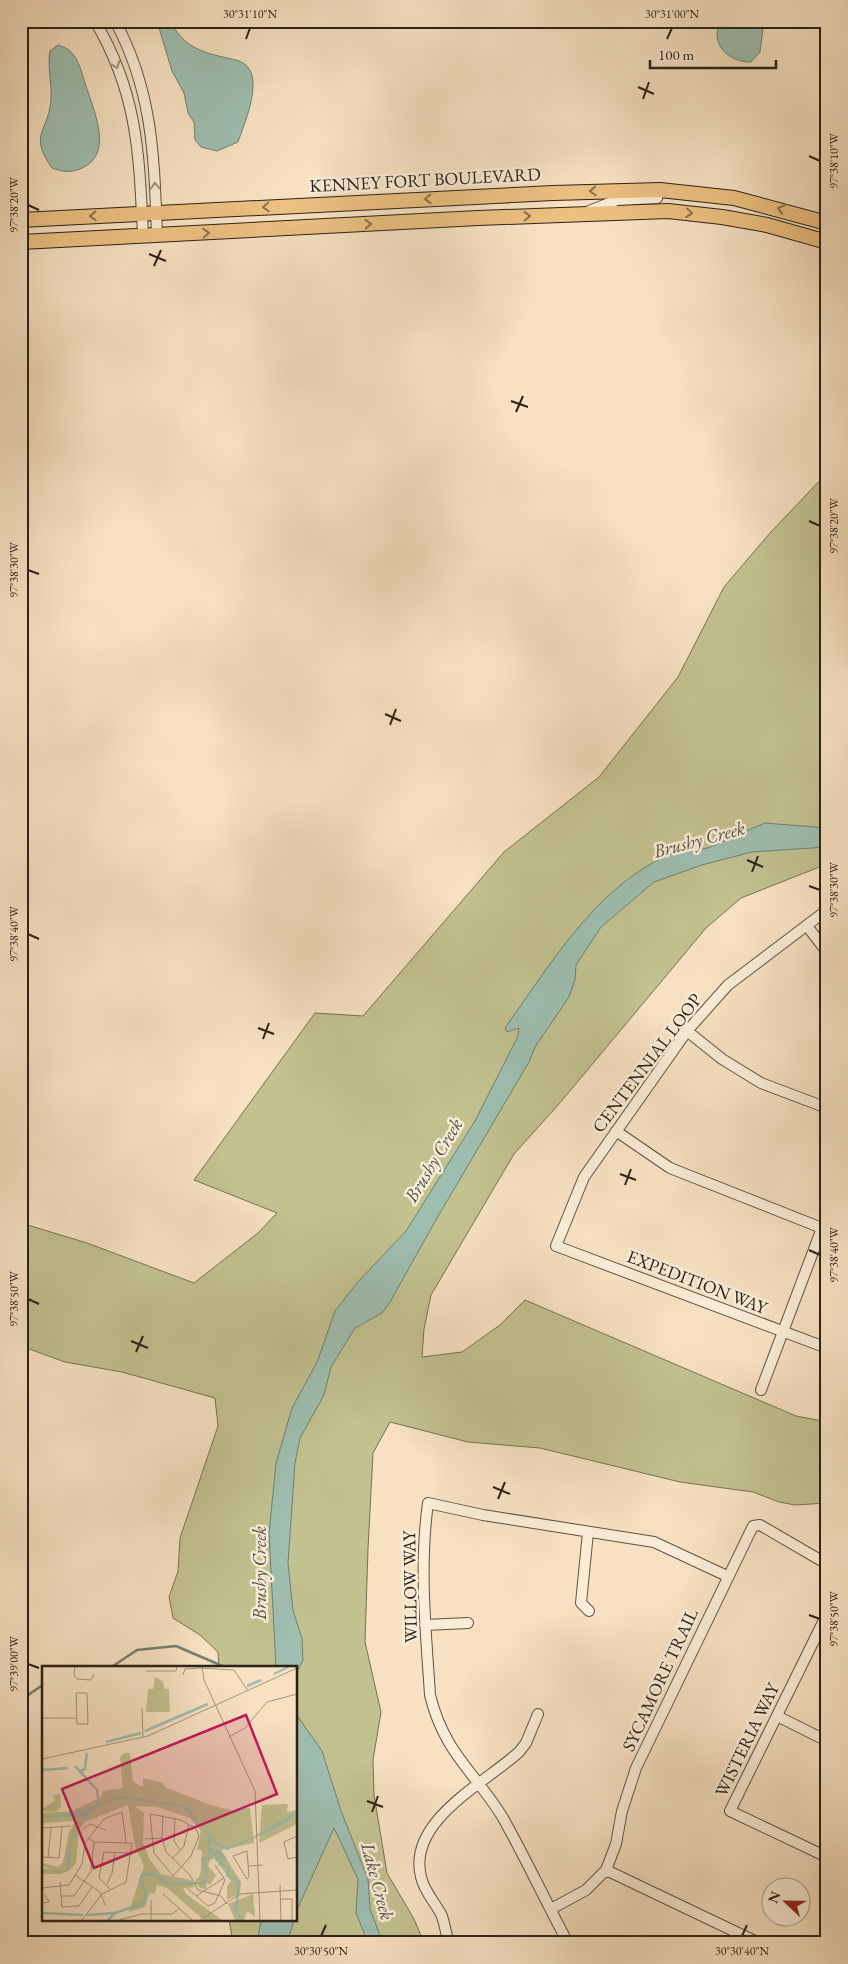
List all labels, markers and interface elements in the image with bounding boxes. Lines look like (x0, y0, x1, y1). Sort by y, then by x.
text: 30°31'10"N (223, 6, 277, 22)
text: 30°31'00"N (645, 6, 699, 22)
scale bar (650, 38, 777, 70)
text: 100 m (658, 45, 695, 64)
one-way arrow (110, 60, 120, 69)
text: 97°38'10"W (826, 132, 842, 189)
street label: KENNEY FORT BOULEVARD (309, 162, 541, 197)
text: 97°38'20"W (6, 176, 22, 233)
one-way arrow (150, 182, 160, 190)
one-way arrow (589, 186, 597, 196)
one-way arrow (424, 193, 432, 204)
one-way arrow (262, 201, 270, 212)
one-way arrow (776, 204, 785, 215)
one-way arrow (686, 207, 694, 218)
one-way arrow (89, 210, 97, 221)
one-way arrow (523, 210, 531, 221)
one-way arrow (364, 219, 372, 230)
one-way arrow (202, 227, 210, 238)
text: 97°38'20"W (826, 497, 842, 554)
text: 97°38'30"W (6, 541, 22, 598)
water label: Brushy Creek (650, 815, 748, 864)
text: 97°38'30"W (826, 861, 842, 918)
text: 97°38'40"W (6, 905, 22, 962)
street label: CENTENNIAL LOOP (587, 988, 707, 1137)
water label: Brushy Creek (398, 1113, 468, 1208)
text: 97°38'40"W (826, 1226, 842, 1283)
street label: EXPEDITION WAY (624, 1244, 772, 1319)
text: 97°38'50"W (6, 1270, 22, 1327)
water label: Brushy Creek (247, 1526, 272, 1621)
street label: WILLOW WAY (397, 1529, 422, 1643)
text: 97°38'50"W (826, 1590, 842, 1647)
street label: SYCAMORE TRAIL (616, 1604, 703, 1755)
text: 97°39'00"W (6, 1635, 22, 1692)
inset map (42, 1666, 298, 1922)
street label: WISTERIA WAY (709, 1678, 785, 1800)
water label: Lake Creek (355, 1839, 400, 1923)
north arrow (760, 1876, 810, 1926)
text: N (763, 1888, 785, 1906)
text: 30°30'50"N (294, 1943, 348, 1959)
text: 30°30'40"N (715, 1943, 769, 1959)

